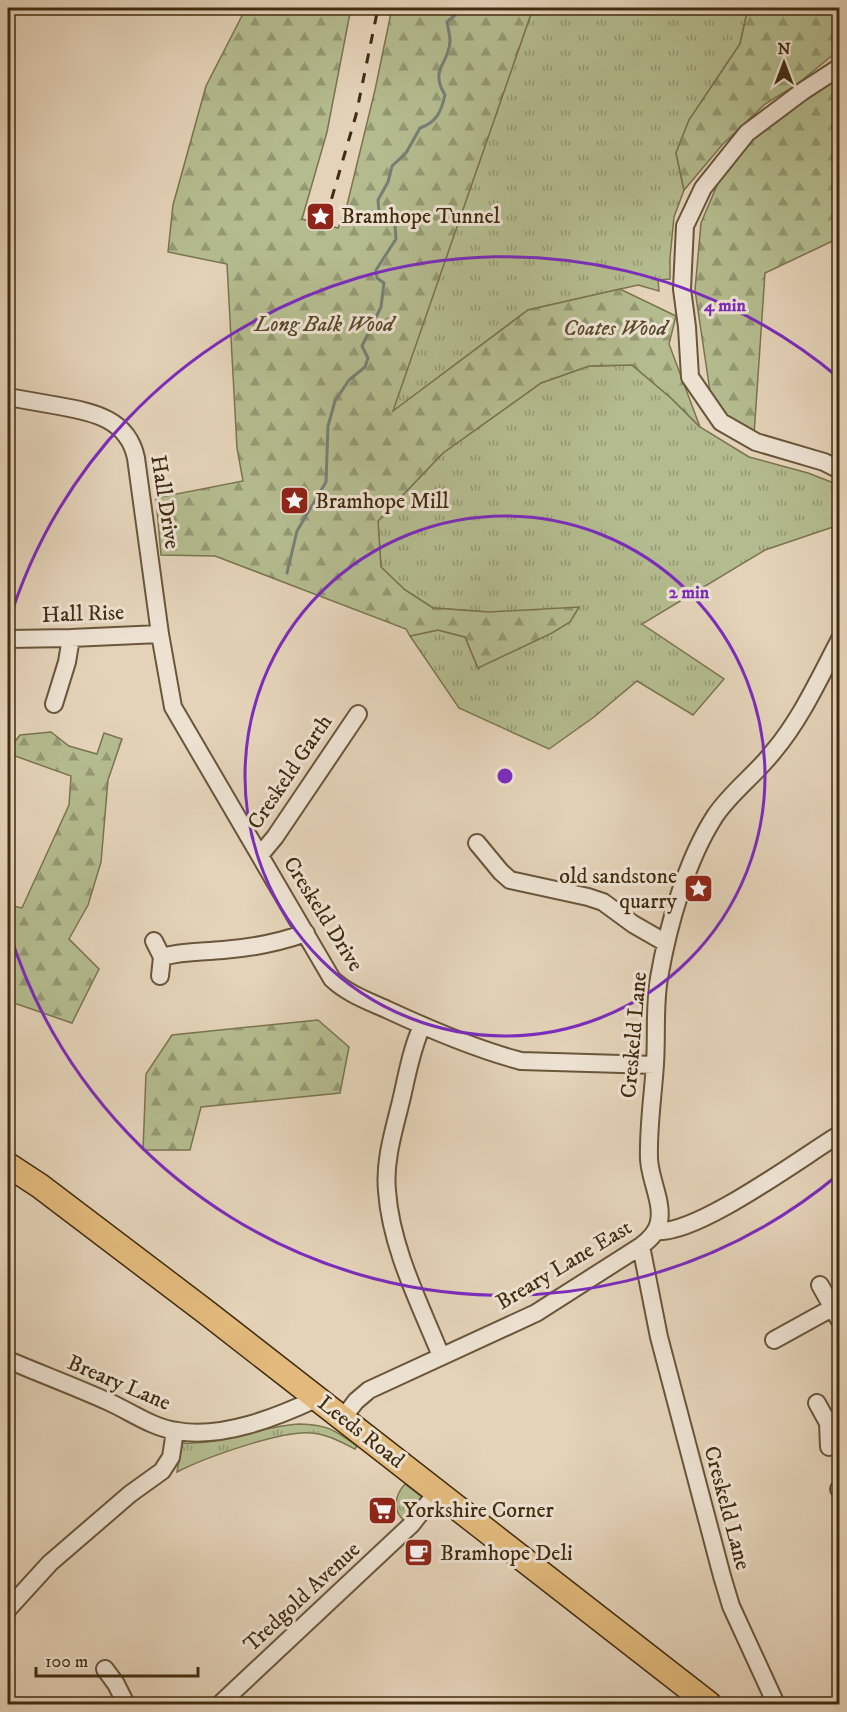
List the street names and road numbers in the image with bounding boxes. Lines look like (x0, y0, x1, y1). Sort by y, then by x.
street label: Hall Drive (144, 453, 186, 551)
street label: Hall Rise (41, 599, 125, 629)
street label: Creskeld Garth (242, 709, 339, 835)
street label: Creskeld Drive (277, 852, 369, 976)
street label: Creskeld Lane (615, 971, 653, 1099)
street label: Breary Lane East (491, 1214, 637, 1316)
street label: Breary Lane (63, 1349, 175, 1417)
street label: Leeds Road (312, 1390, 410, 1474)
street label: Creskeld Lane (698, 1443, 756, 1573)
street label: Tredgold Avenue (238, 1536, 366, 1658)

